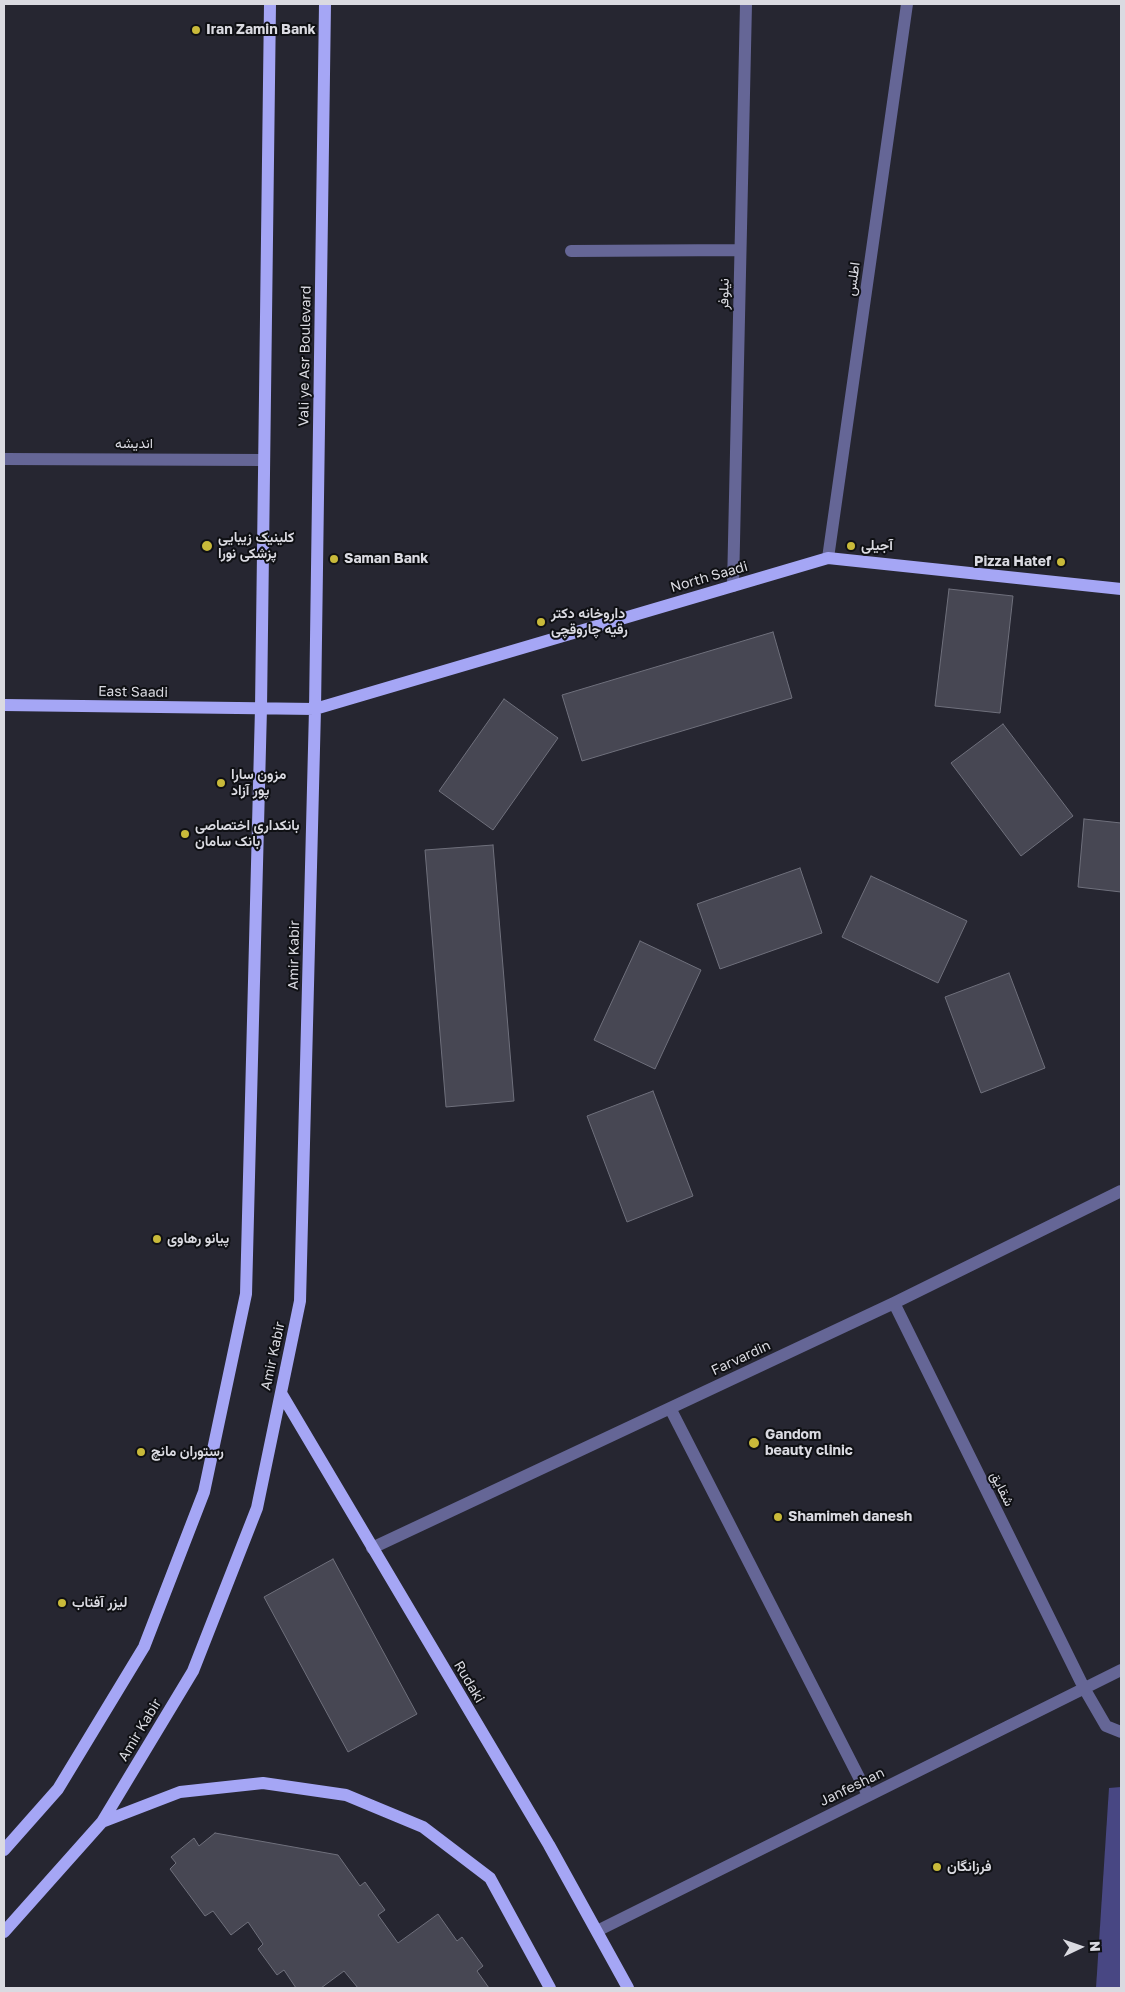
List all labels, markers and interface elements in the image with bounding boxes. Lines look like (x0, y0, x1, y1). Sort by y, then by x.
place label: Iran Zamin Bank (206, 22, 316, 38)
marker: Iran Zamin Bank (190, 24, 202, 36)
street label: اطلس (842, 261, 864, 297)
street label: نیلوفر (715, 278, 733, 310)
street label: Vali ye Asr Boulevard (295, 285, 315, 427)
street label: اندیشه (115, 436, 153, 452)
place label: کلینیک زیبایی پزشکی نورا (218, 530, 294, 562)
place label: آجیلی (861, 538, 893, 554)
marker: کلینیک زیبایی پزشکی نورا (200, 539, 214, 553)
marker: آجیلی (845, 540, 857, 552)
place label: Saman Bank (344, 551, 428, 567)
marker: Saman Bank (328, 553, 340, 565)
place label: Pizza Hatef (974, 554, 1051, 570)
marker: Pizza Hatef (1055, 556, 1067, 568)
street label: North Saadi (668, 558, 750, 596)
place label: داروخانه دکتر رقیه چاروقچی (551, 606, 628, 638)
marker: داروخانه دکتر رقیه چاروقچی (535, 616, 547, 628)
street label: East Saadi (98, 683, 168, 701)
place label: مزون سارا پور آزاد (231, 767, 286, 800)
marker: مزون سارا پور آزاد (215, 777, 227, 789)
place label: بانکداری اختصاصی بانک سامان (195, 818, 299, 850)
marker: بانکداری اختصاصی بانک سامان (179, 828, 191, 840)
street label: Amir Kabir (285, 920, 303, 990)
place label: پیانو رهاوی (167, 1231, 229, 1247)
marker: پیانو رهاوی (151, 1233, 163, 1245)
street label: Amir Kabir (258, 1320, 288, 1392)
street label: Farvardin (709, 1337, 773, 1379)
place label: Gandom beauty clinic (765, 1427, 853, 1460)
marker: Gandom beauty clinic (747, 1436, 761, 1450)
place label: رستوران مانچ (151, 1444, 224, 1460)
marker: رستوران مانچ (135, 1446, 147, 1458)
street label: شقایق (986, 1469, 1018, 1509)
place label: Shamimeh danesh (788, 1509, 912, 1525)
marker: Shamimeh danesh (772, 1511, 784, 1523)
place label: لیزر آفتاب (72, 1595, 128, 1611)
marker: لیزر آفتاب (56, 1597, 68, 1609)
street label: Rudaki (450, 1658, 488, 1706)
street label: Amir Kabir (115, 1696, 165, 1764)
street label: Janfeshan (817, 1764, 887, 1810)
place label: فرزانگان (947, 1859, 991, 1875)
marker: فرزانگان (931, 1861, 943, 1873)
north arrow (1055, 1922, 1105, 1972)
text: N (1087, 1940, 1104, 1952)

